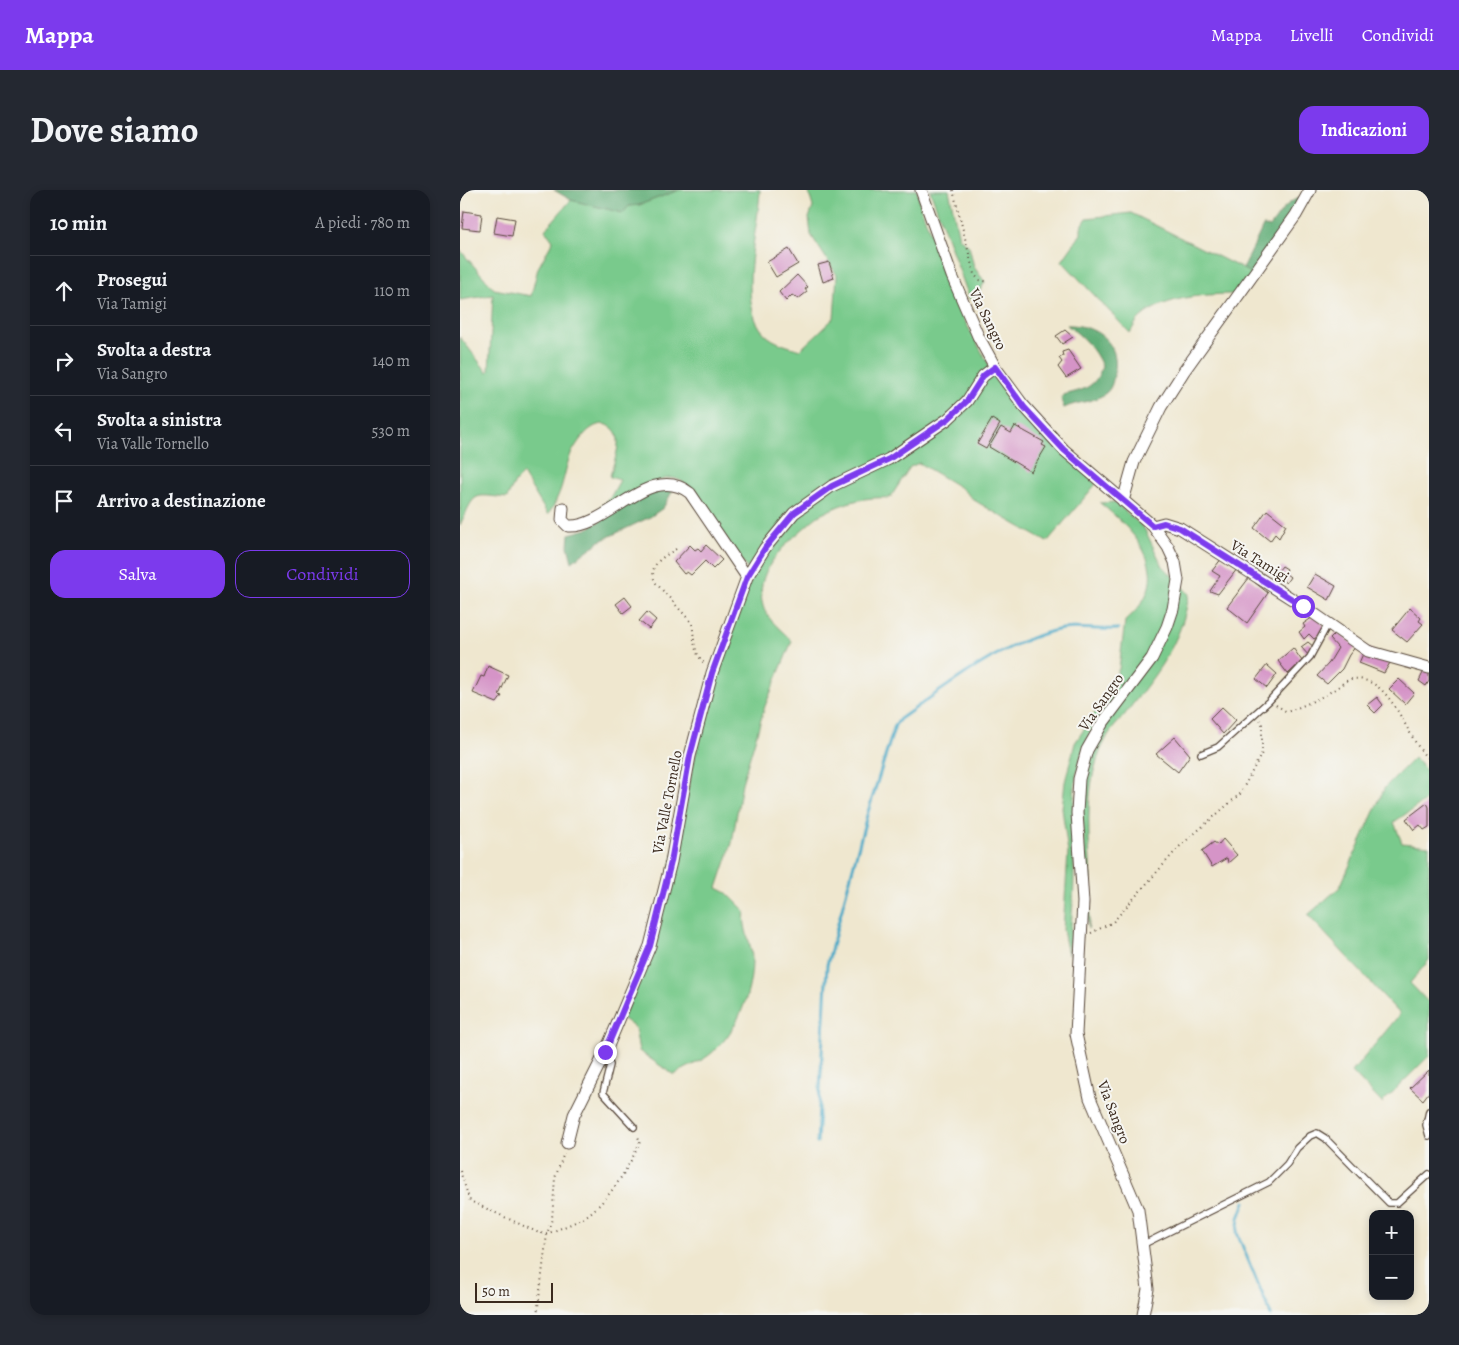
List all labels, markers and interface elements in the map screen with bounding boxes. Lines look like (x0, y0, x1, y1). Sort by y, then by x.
text: Mappa (25, 19, 94, 51)
text: Mappa (1211, 23, 1262, 47)
text: Livelli (1290, 23, 1334, 47)
text: Condividi (1362, 23, 1434, 47)
text: Dove siamo (30, 106, 199, 154)
button: Indicazioni (1299, 106, 1429, 154)
text: 10 min (50, 209, 107, 237)
text: A piedi · 780 m (315, 212, 410, 234)
text: Prosegui (97, 267, 167, 293)
icon: ahead (50, 277, 78, 305)
text: 110 m (374, 280, 410, 302)
street label: Via Sangro (964, 284, 1011, 353)
text: Via Tamigi (97, 293, 167, 315)
text: Svolta a destra (97, 337, 211, 363)
icon: right (50, 347, 78, 375)
text: 140 m (372, 350, 410, 372)
text: Via Sangro (97, 363, 168, 385)
text: Svolta a sinistra (97, 407, 222, 433)
icon: left (50, 417, 78, 445)
text: 530 m (371, 420, 410, 442)
text: Via Valle Tornello (97, 433, 209, 455)
icon: arrive (50, 487, 78, 515)
text: Arrivo a destinazione (97, 488, 266, 514)
street label: Via Tamigi (1226, 535, 1293, 587)
button: Salva (50, 550, 225, 598)
button: Condividi (235, 550, 410, 598)
route start (1292, 595, 1315, 618)
street label: Via Sangro (1073, 669, 1128, 736)
street label: Via Valle Tornello (647, 749, 687, 856)
route end (594, 1041, 617, 1064)
street label: Via Sangro (1092, 1077, 1135, 1146)
map controls (1369, 1210, 1414, 1300)
button: + (1369, 1210, 1414, 1255)
button: − (1369, 1255, 1414, 1300)
scale bar (475, 1280, 552, 1303)
text: 50 m (482, 1282, 510, 1301)

